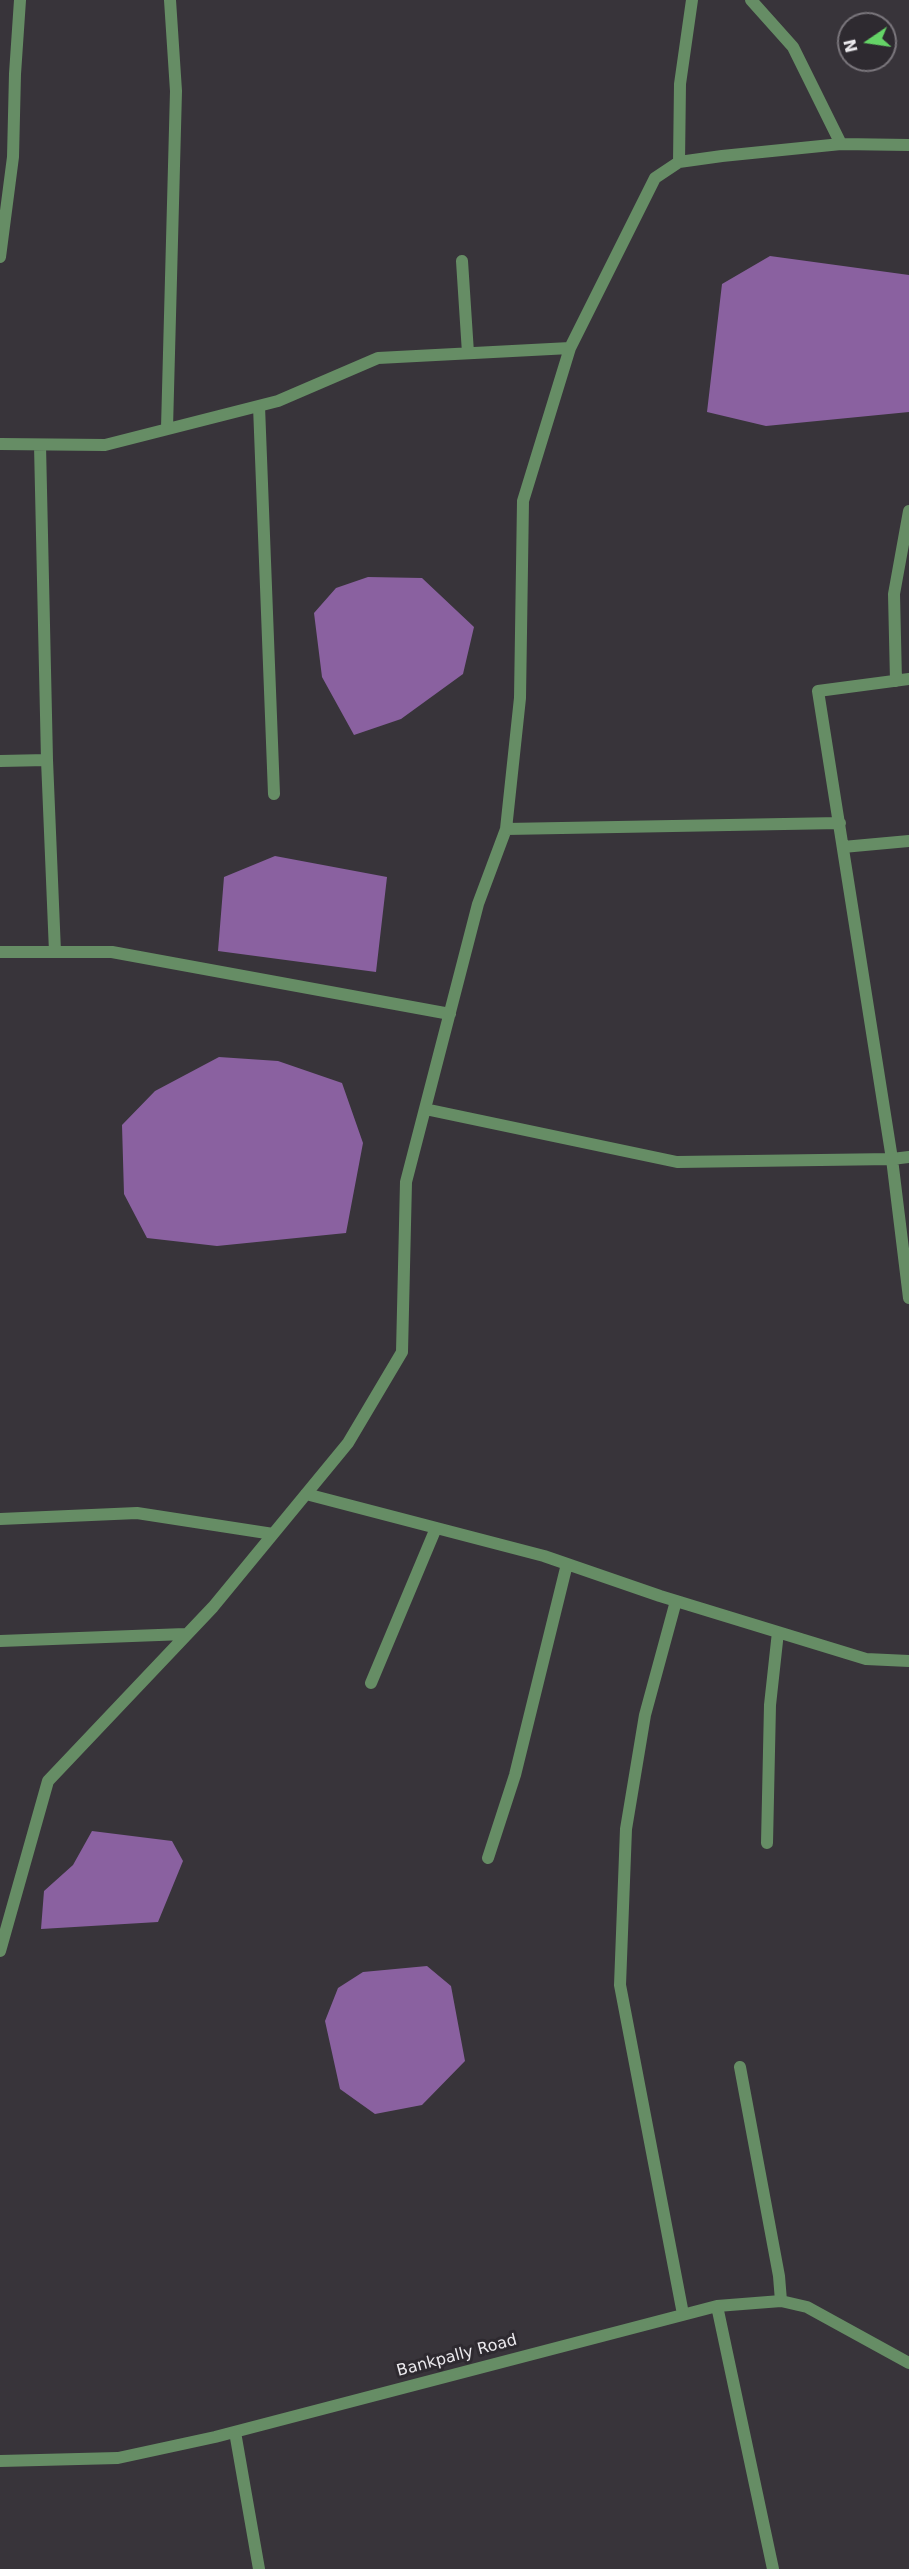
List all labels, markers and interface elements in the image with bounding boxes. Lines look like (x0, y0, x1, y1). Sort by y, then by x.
north arrow (837, 12, 897, 72)
text: N (840, 37, 862, 54)
street label: Bankpally Road (395, 2331, 519, 2381)

